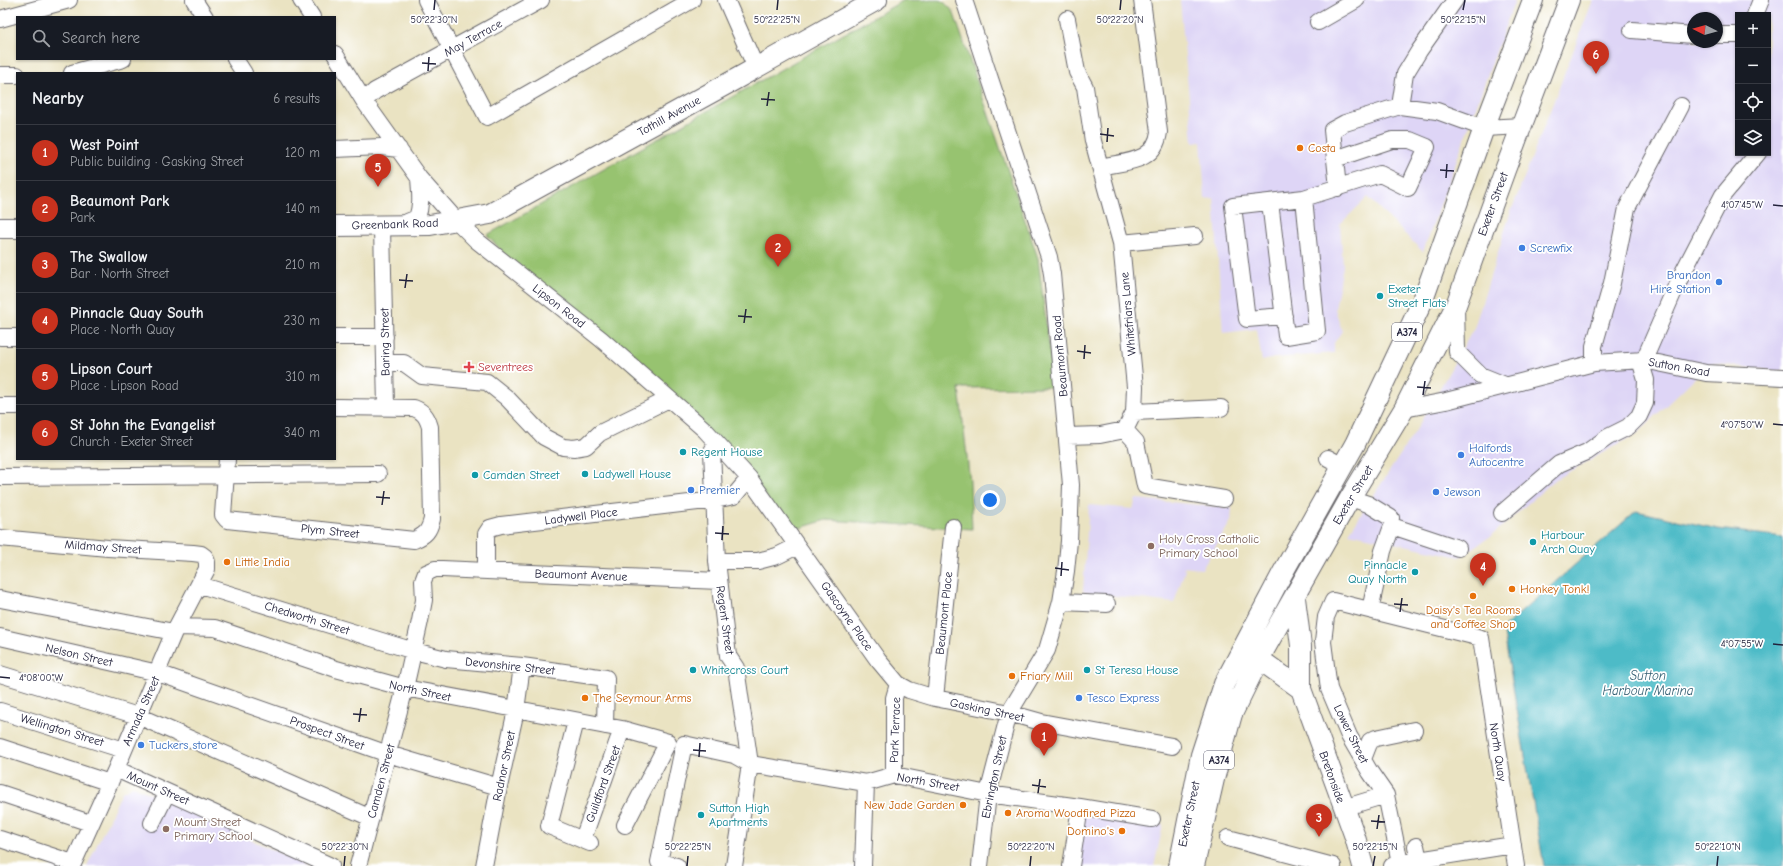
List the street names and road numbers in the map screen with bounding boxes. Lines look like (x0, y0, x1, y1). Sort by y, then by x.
street label: May Terrace (442, 16, 504, 60)
street label: Tothill Avenue (635, 93, 703, 139)
street label: Exeter Street (1475, 170, 1511, 238)
street label: Greenbank Road (351, 215, 439, 233)
street label: Whitefriars Lane (1117, 272, 1139, 356)
street label: Lipson Road (530, 281, 588, 331)
street label: Baring Street (377, 307, 393, 376)
street label: Beaumont Road (1049, 315, 1071, 397)
road number: A374 (1392, 323, 1422, 341)
street label: Sutton Road (1647, 355, 1711, 379)
street label: Exeter Street (1330, 462, 1376, 527)
street label: Ladywell Place (544, 505, 618, 527)
street label: Plym Street (300, 521, 360, 541)
street label: Mildmay Street (64, 537, 143, 557)
street label: Beaumont Avenue (534, 566, 628, 584)
street label: Beaumont Place (933, 571, 955, 655)
street label: Gascoyne Place (818, 579, 876, 653)
street label: Regent Street (713, 585, 737, 656)
street label: Chedworth Street (263, 598, 352, 638)
street label: Nelson Street (44, 640, 115, 670)
street label: Devonshire Street (464, 654, 556, 678)
street label: Armada Street (119, 674, 163, 748)
street label: North Street (388, 678, 453, 705)
street label: Gasking Street (949, 695, 1026, 725)
street label: Park Terrace (887, 697, 903, 763)
street label: Lower Street (1331, 702, 1372, 766)
street label: Wellington Street (18, 711, 106, 750)
street label: Prospect Street (288, 713, 367, 753)
street label: North Quay (1486, 722, 1510, 783)
street label: Radnor Street (490, 729, 518, 802)
street label: Ebrington Street (978, 734, 1010, 820)
street label: Camden Street (364, 742, 398, 820)
street label: Guildford Street (583, 743, 624, 824)
street label: Bretonside (1316, 749, 1348, 805)
road number: A374 (1204, 751, 1234, 769)
street label: Mount Street (125, 768, 192, 808)
street label: North Street (896, 770, 961, 794)
street label: Exeter Street (1175, 779, 1203, 848)

